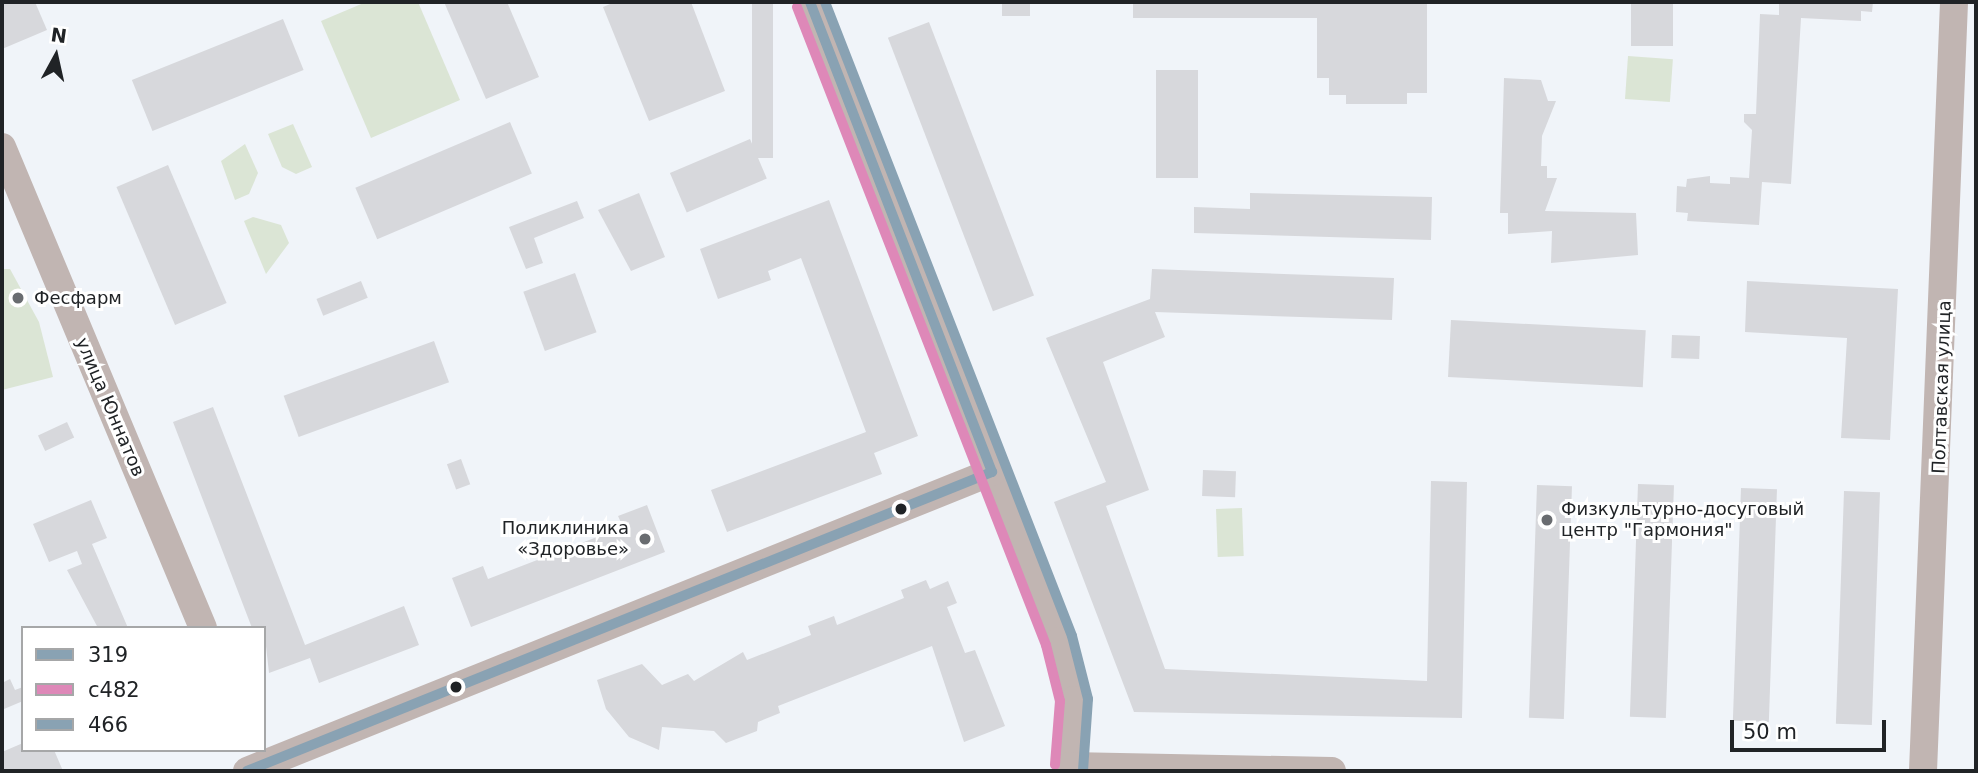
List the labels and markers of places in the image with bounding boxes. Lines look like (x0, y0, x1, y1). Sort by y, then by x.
place label: Фесфарм (34, 287, 122, 309)
marker: Фесфарм (8, 288, 28, 308)
place label: Физкультурно-досуговый центр "Гармония" (1561, 499, 1804, 542)
unlabelled marker (894, 502, 908, 516)
marker: Физкультурно-досуговый центр "Гармония" (1539, 512, 1555, 528)
place label: Поликлиника «Здоровье» (502, 518, 629, 560)
marker: Поликлиника «Здоровье» (635, 529, 655, 549)
unlabelled marker (449, 680, 463, 694)

